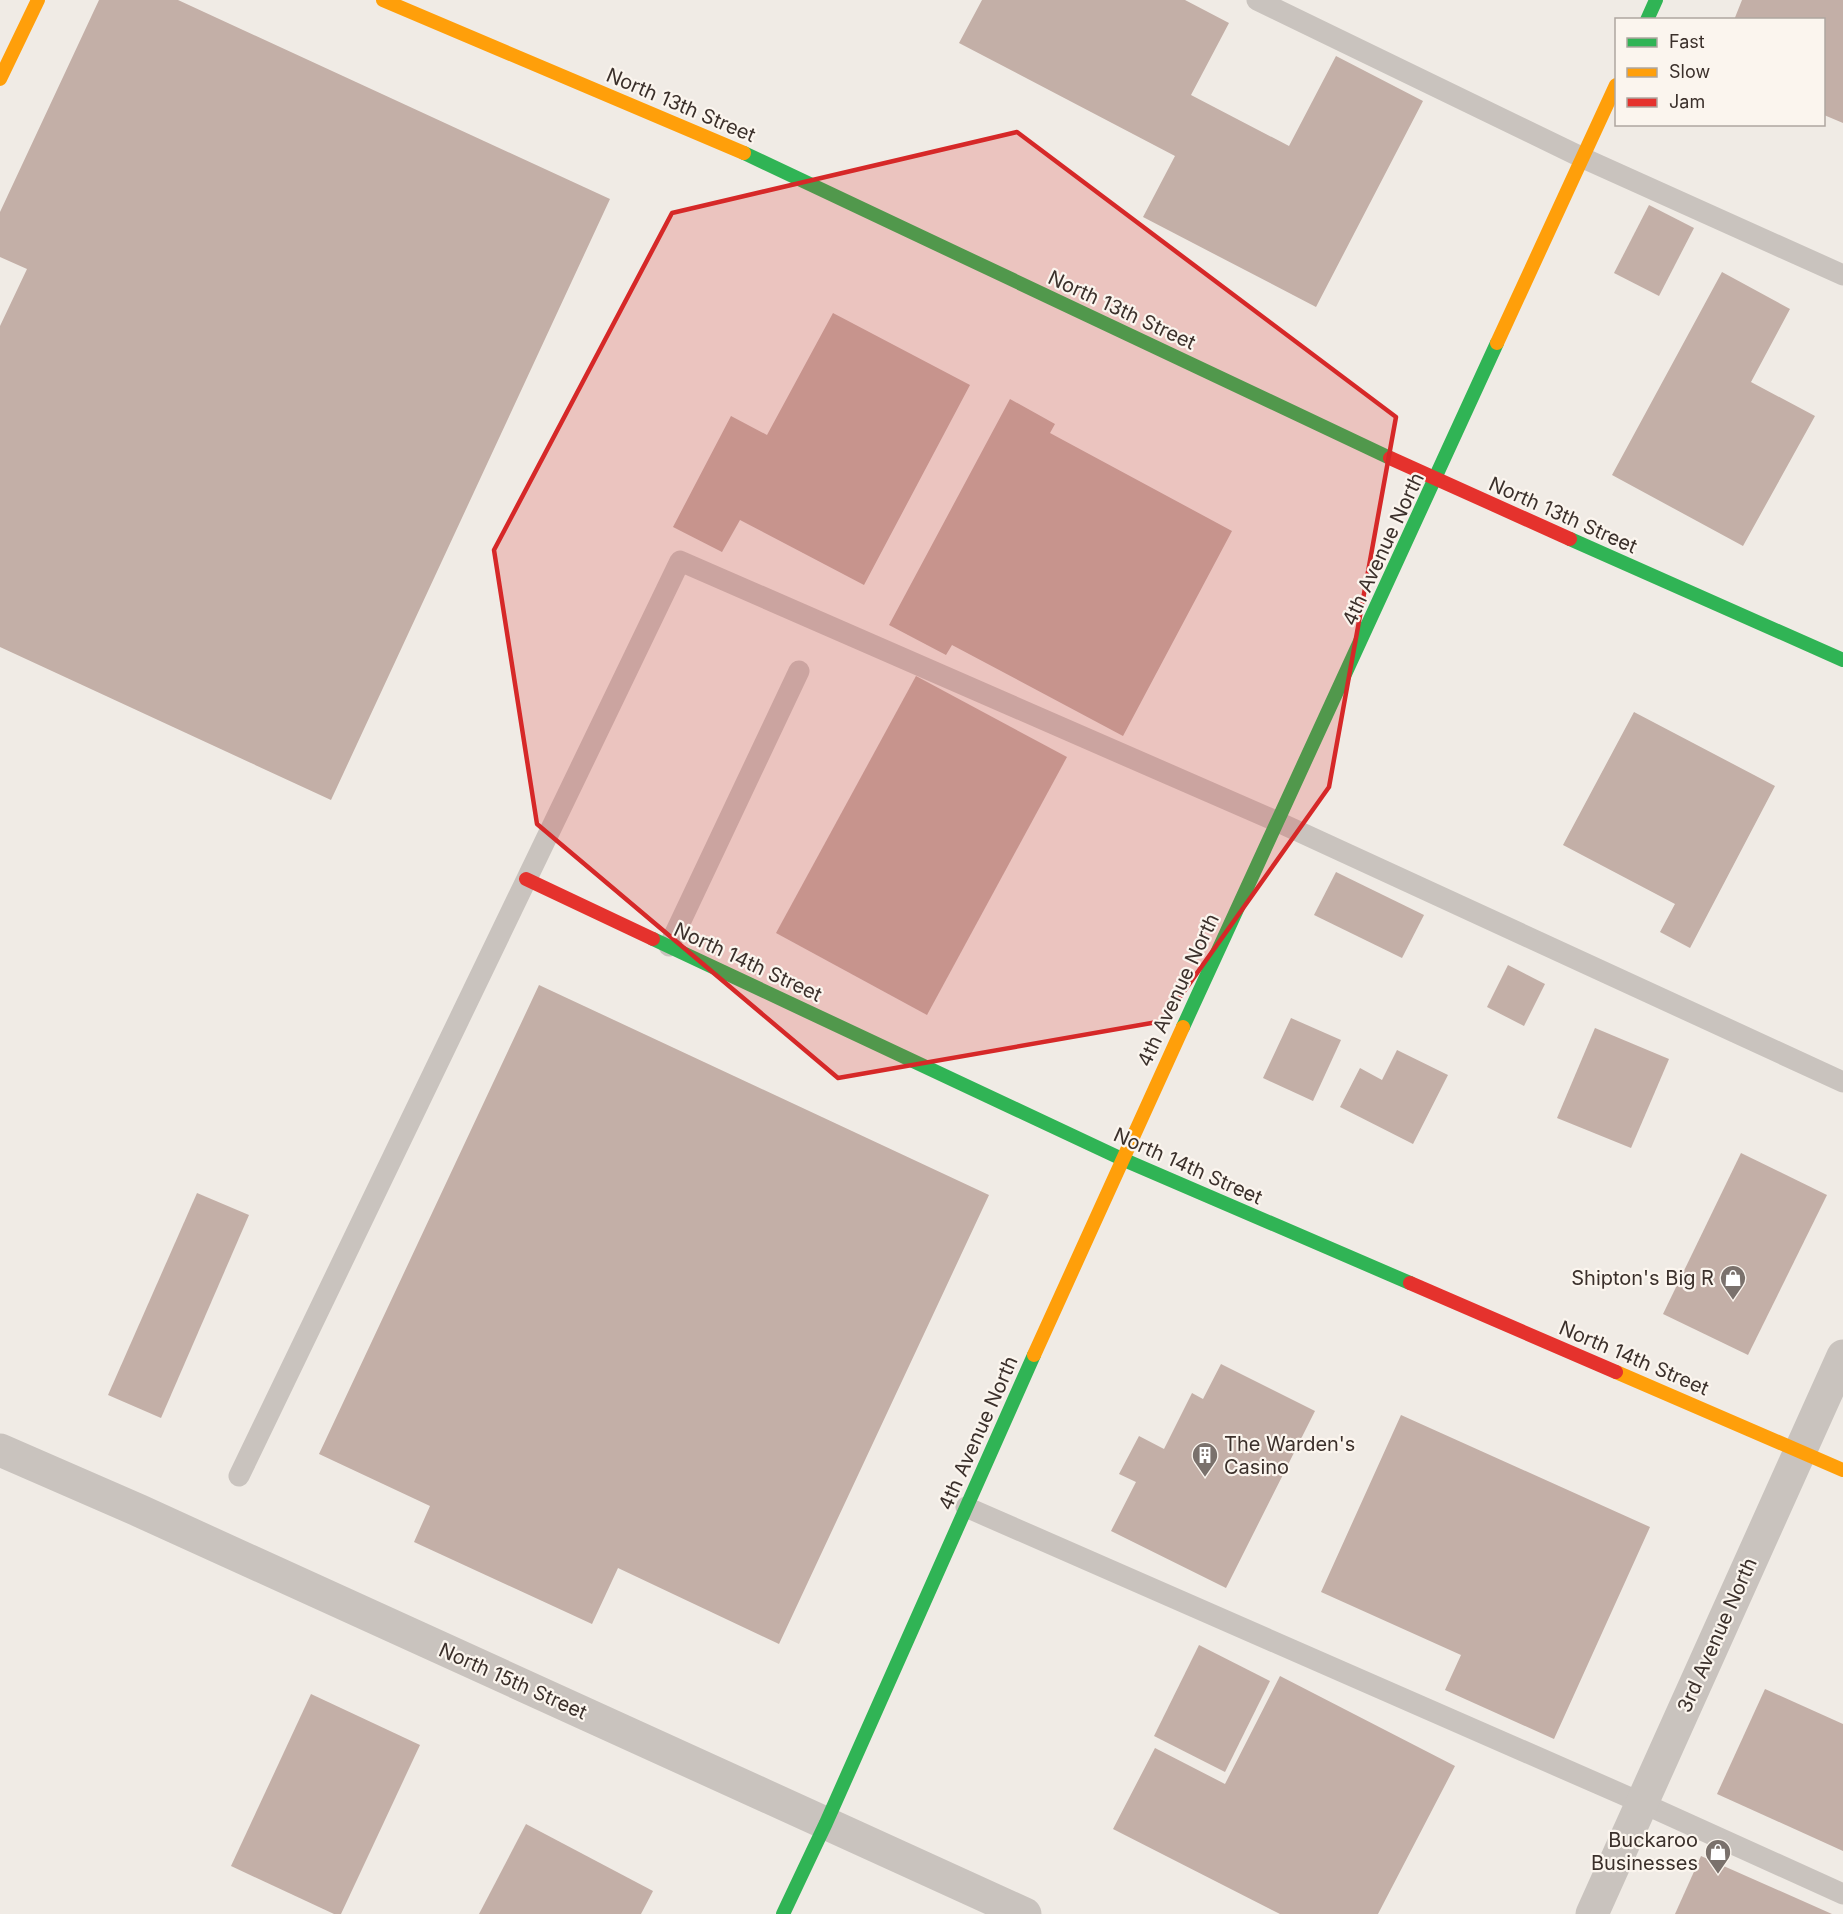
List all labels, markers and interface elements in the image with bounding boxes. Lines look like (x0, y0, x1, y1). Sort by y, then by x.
legend (1615, 18, 1825, 126)
text: Fast (1669, 31, 1705, 52)
text: Slow (1669, 61, 1710, 82)
street label: North 13th Street (603, 63, 760, 147)
text: Jam (1669, 91, 1705, 112)
street label: North 13th Street (1045, 265, 1200, 355)
street label: 4th Avenue North (1337, 469, 1429, 629)
street label: North 13th Street (1485, 472, 1641, 559)
street label: 4th Avenue North (1132, 910, 1224, 1070)
street label: North 14th Street (670, 917, 826, 1007)
street label: North 14th Street (1110, 1122, 1267, 1210)
shop icon: Shipton's Big R (1718, 1263, 1748, 1301)
place label: Shipton's Big R (1571, 1266, 1714, 1290)
street label: North 14th Street (1555, 1316, 1713, 1401)
street label: 4th Avenue North (933, 1352, 1023, 1514)
place label: The Warden's Casino (1224, 1432, 1355, 1479)
building icon: The Warden's Casino (1190, 1440, 1220, 1478)
street label: 3rd Avenue North (1672, 1554, 1762, 1716)
street label: North 15th Street (435, 1638, 591, 1725)
place label: Buckaroo Businesses (1591, 1828, 1698, 1875)
shop icon: Buckaroo Businesses (1703, 1837, 1733, 1875)

